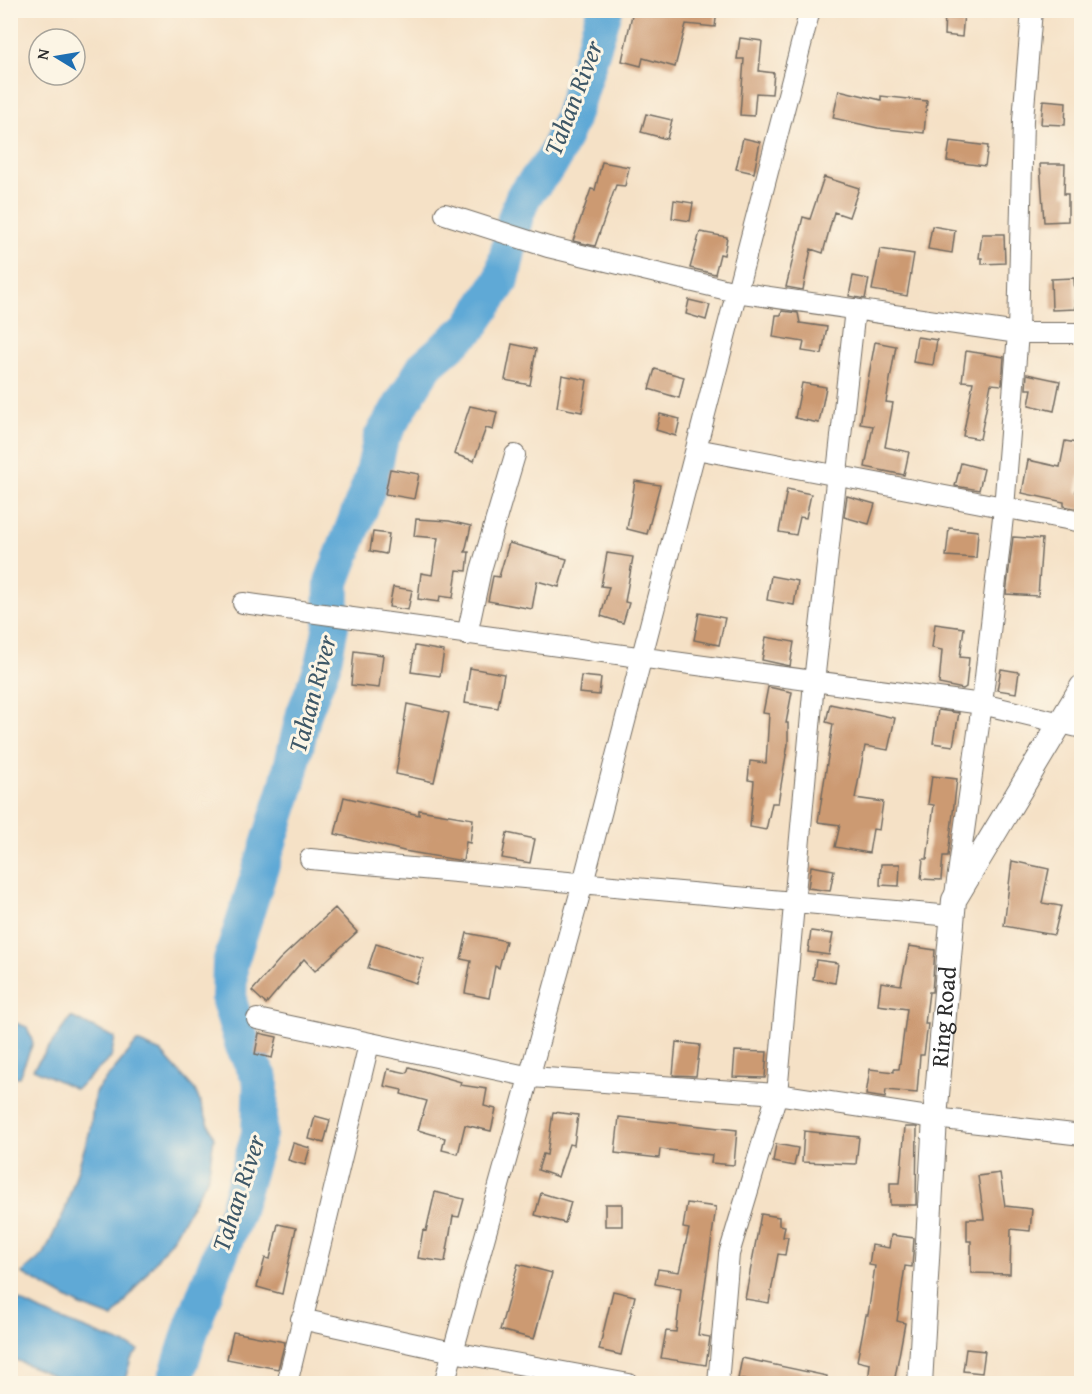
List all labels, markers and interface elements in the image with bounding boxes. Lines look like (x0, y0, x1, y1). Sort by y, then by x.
north arrow (27, 27, 87, 87)
water label: Tahan River (533, 33, 613, 161)
text: N (29, 46, 55, 62)
water label: Tahan River (277, 629, 346, 757)
street label: Ring Road (921, 964, 965, 1069)
water label: Tahan River (200, 1128, 275, 1256)

